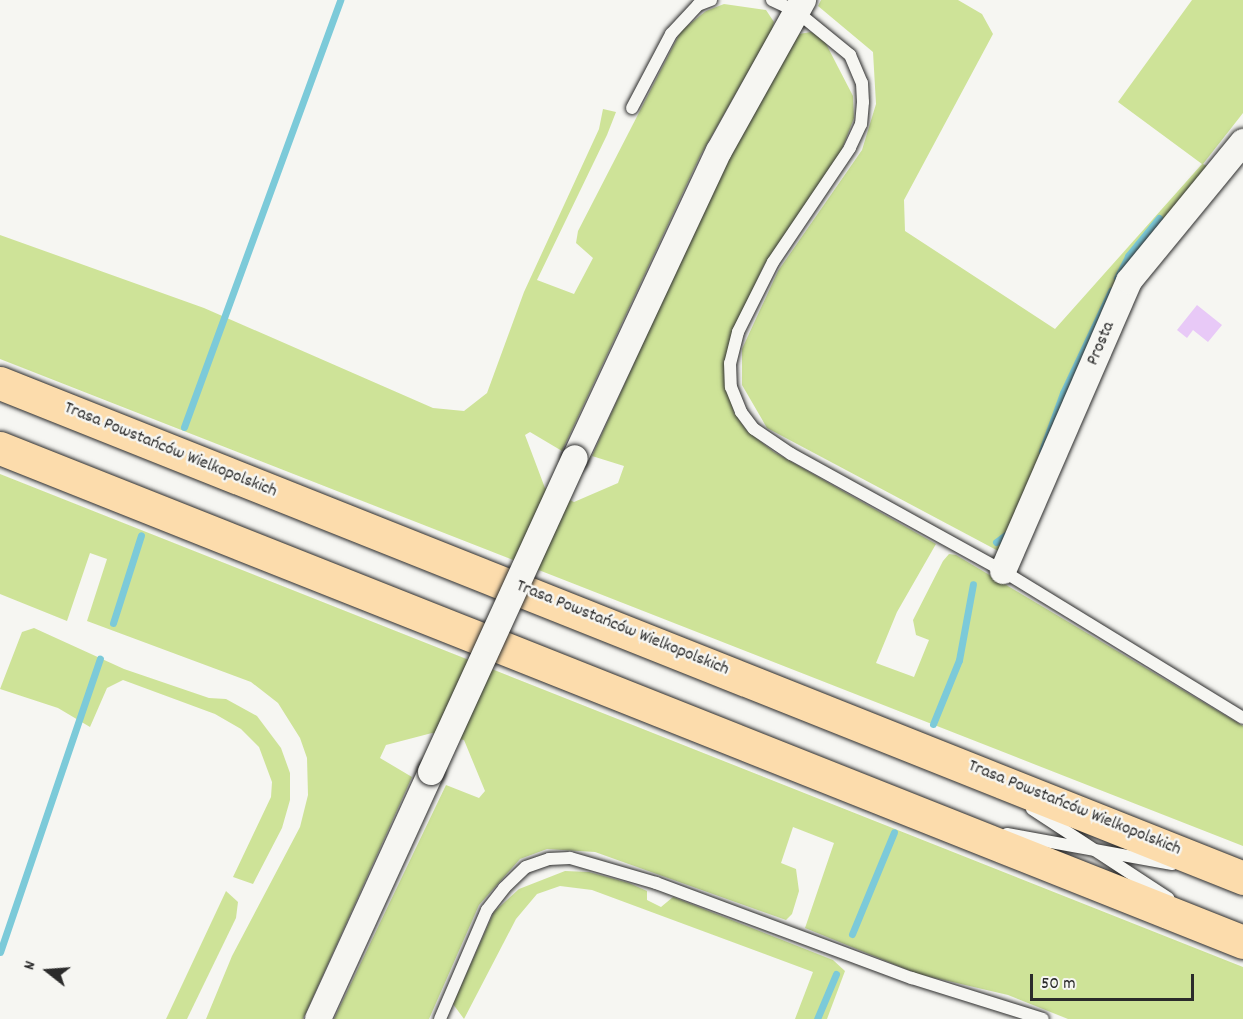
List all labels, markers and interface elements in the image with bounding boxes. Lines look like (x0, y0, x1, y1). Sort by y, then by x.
street label: Prosta (1083, 319, 1121, 369)
street label: Trasa Powstańców Wielkopolskich (60, 398, 280, 504)
street label: Trasa Powstańców Wielkopolskich (512, 576, 732, 682)
street label: Trasa Powstańców Wielkopolskich (964, 756, 1184, 862)
north arrow (18, 941, 78, 1001)
text: N (18, 958, 42, 973)
scale bar (1033, 962, 1196, 1000)
text: 50 m (1041, 972, 1076, 997)

